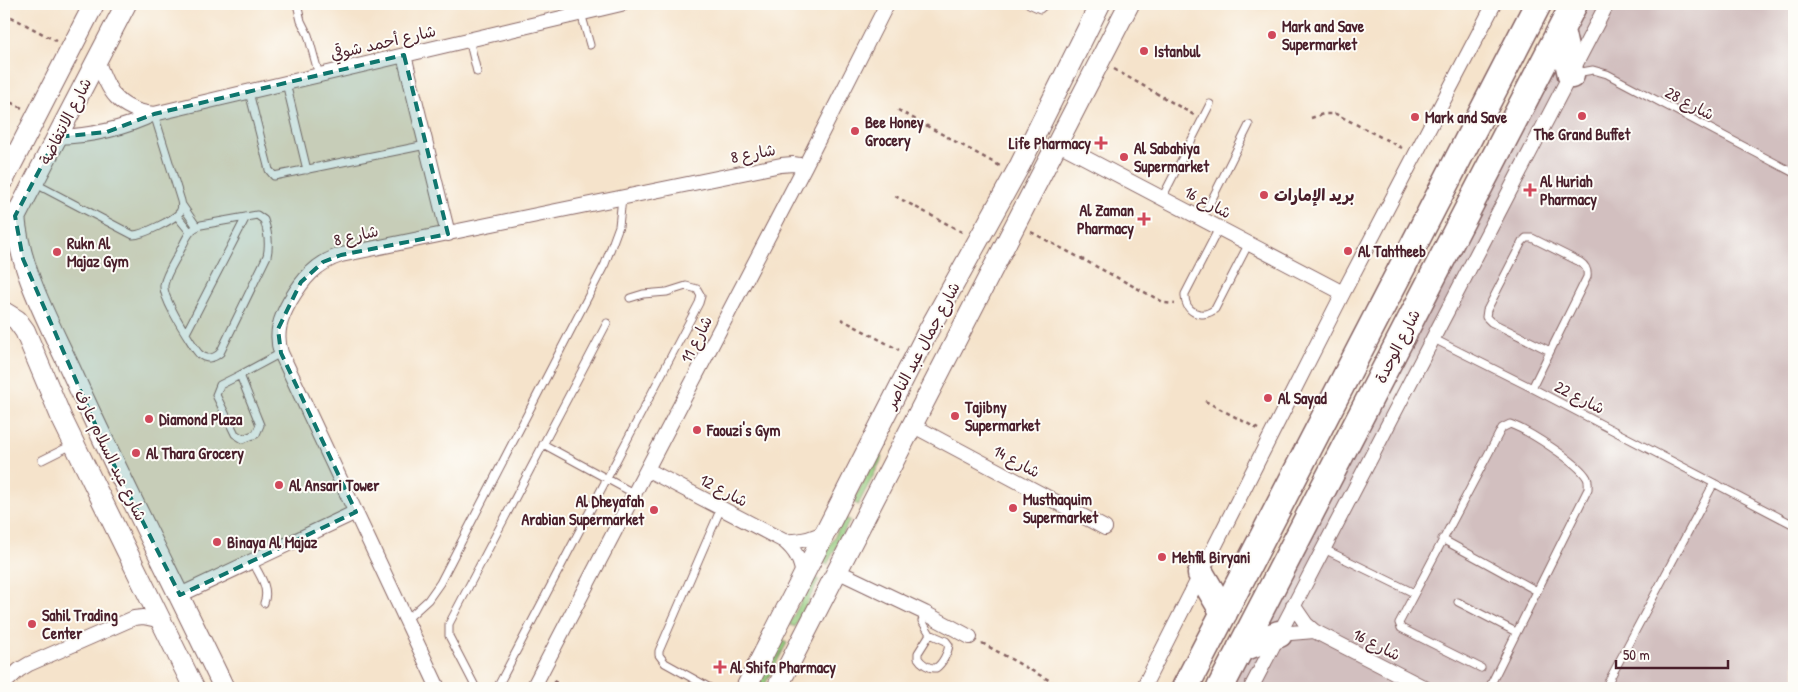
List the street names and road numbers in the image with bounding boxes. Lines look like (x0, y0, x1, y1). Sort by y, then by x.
street label: شارع أحمد شوقي (328, 19, 438, 66)
street label: شارع الانتفاضة (34, 74, 97, 169)
street label: شارع 28 (1661, 81, 1718, 126)
street label: شارع 8 (729, 138, 777, 169)
street label: شارع 16 (1180, 180, 1235, 224)
street label: شارع 8 (331, 219, 381, 252)
street label: شارع جمال عبد الناصر (878, 278, 966, 414)
street label: شارع الوحدة (1369, 305, 1426, 387)
street label: شارع 11 (675, 312, 718, 367)
street label: شارع 22 (1551, 375, 1609, 420)
street label: شارع عبد السلام عارف (68, 386, 152, 525)
street label: شارع 14 (989, 440, 1044, 483)
street label: شارع 12 (696, 468, 752, 513)
street label: شارع 16 (1349, 623, 1404, 666)

